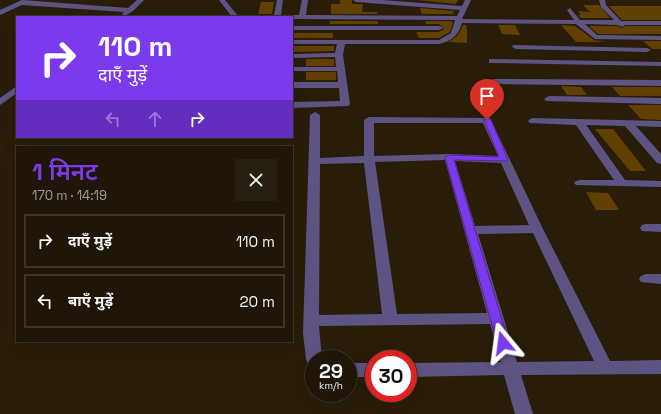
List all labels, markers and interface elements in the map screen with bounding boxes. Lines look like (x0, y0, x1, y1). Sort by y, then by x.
text: 110 m (98, 28, 172, 64)
icon: right (32, 32, 84, 84)
text: दाएँ मुड़ें (98, 63, 147, 86)
pin (470, 79, 504, 120)
icon: arrive (476, 85, 498, 107)
icon: left (102, 108, 124, 130)
icon: ahead (144, 108, 166, 130)
icon: right (186, 108, 208, 130)
text: 1 मिनट (32, 156, 98, 187)
button: close (235, 159, 277, 201)
text: 170 m · 14:19 (32, 187, 107, 204)
icon: right (34, 230, 56, 252)
text: दाएँ मुड़ें (68, 231, 112, 250)
text: 110 m (236, 232, 275, 251)
icon: left (34, 290, 56, 312)
text: बाएँ मुड़ें (68, 291, 113, 310)
text: 20 m (240, 292, 275, 311)
position arrow (482, 322, 524, 364)
speed limit sign: 30 (365, 350, 417, 402)
text: 29 (319, 358, 343, 384)
text: km/h (319, 379, 343, 392)

